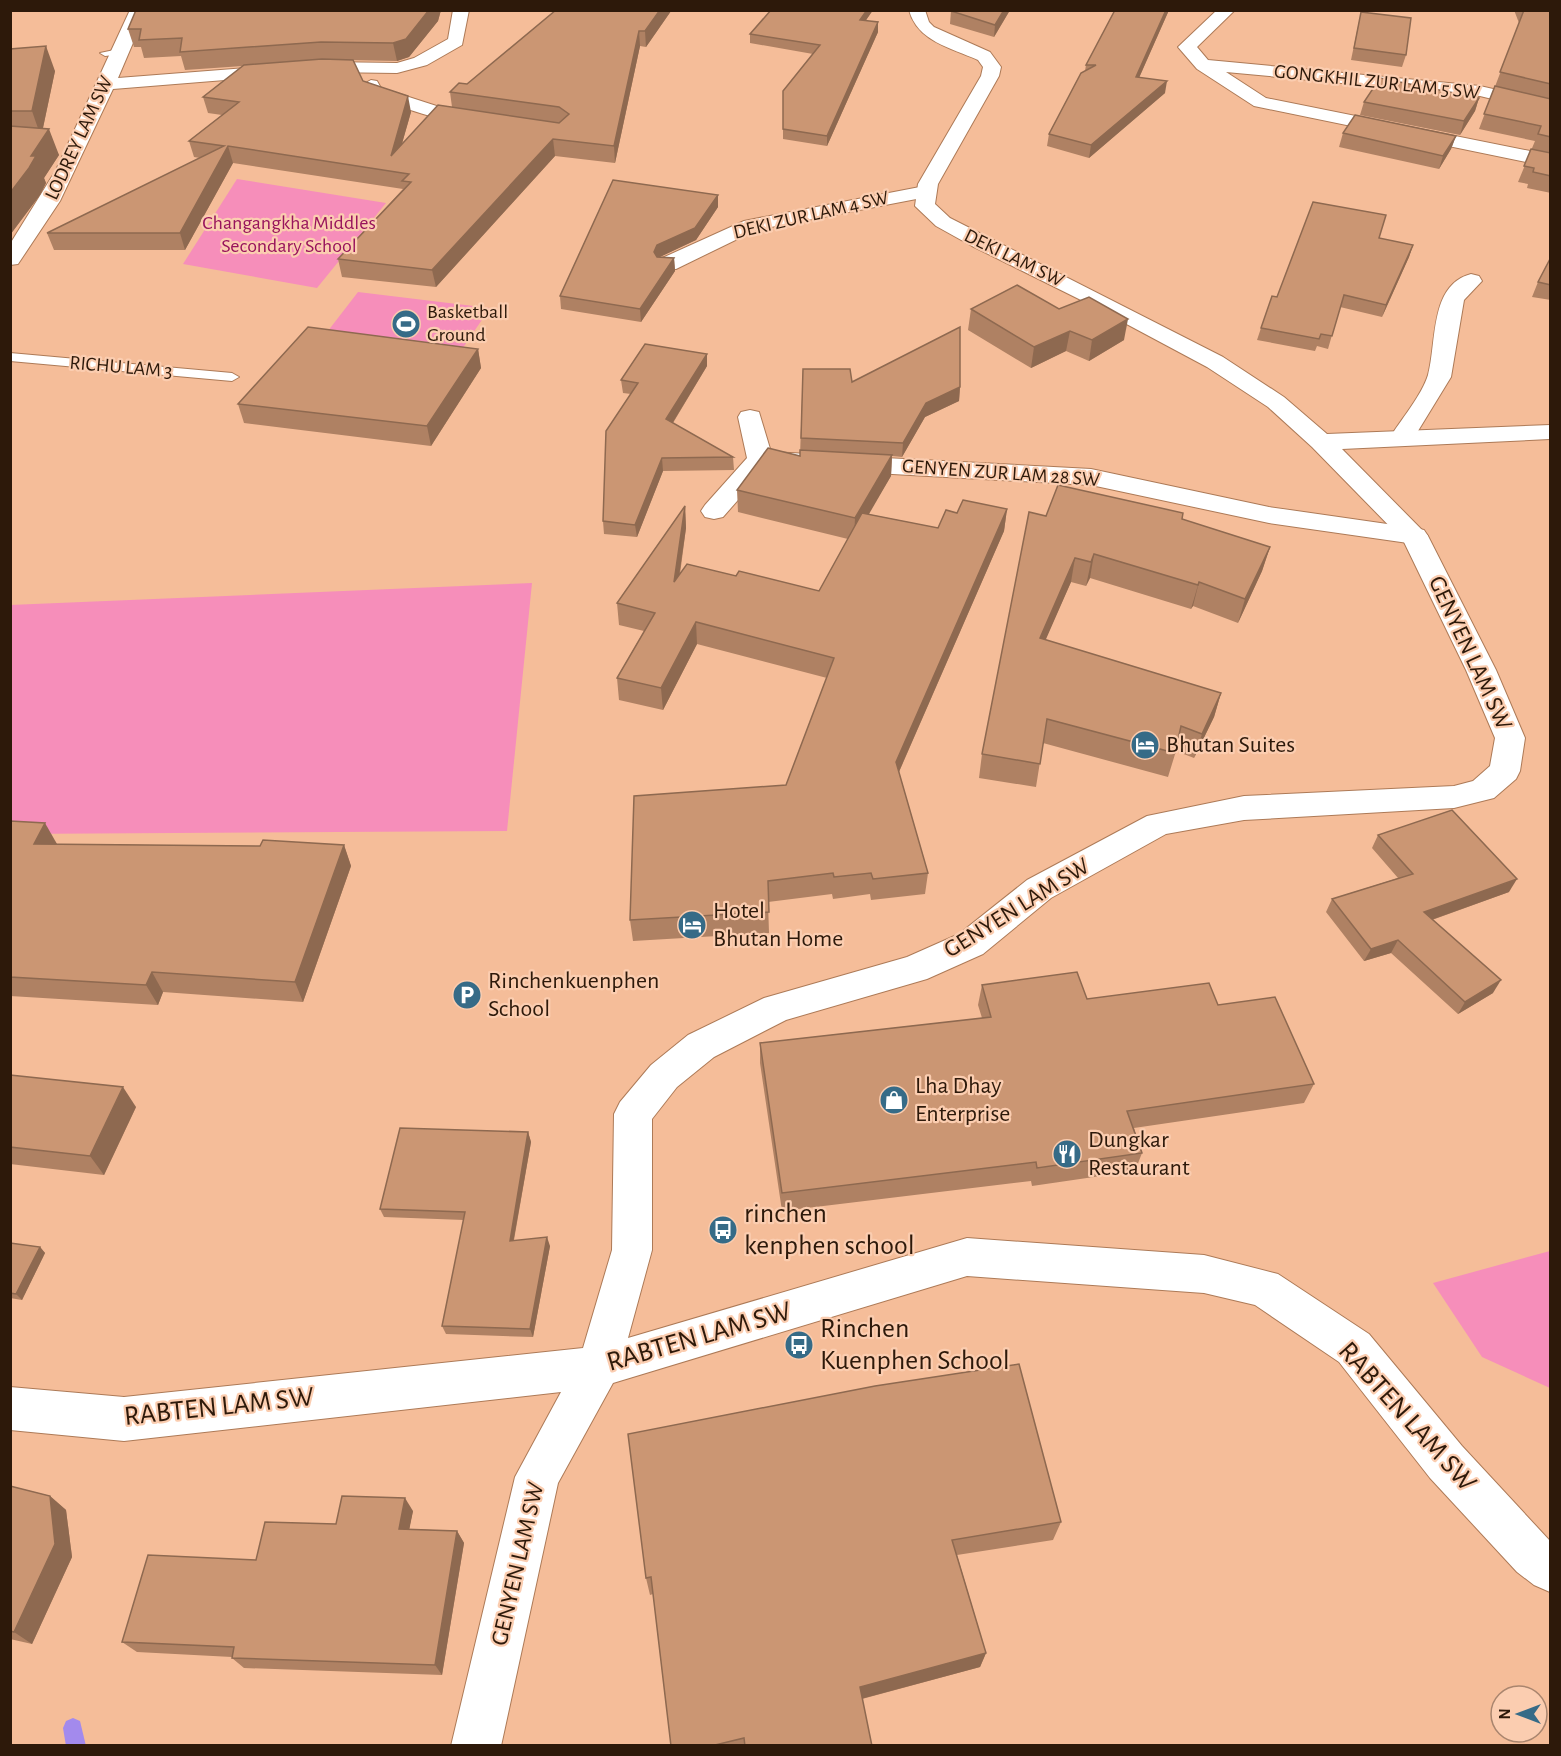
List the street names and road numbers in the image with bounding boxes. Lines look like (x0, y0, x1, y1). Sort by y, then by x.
street label: GONGKHIL ZUR LAM 5 SW (1273, 61, 1481, 103)
street label: LODREY LAM SW (42, 73, 116, 203)
street label: DEKI ZUR LAM 4 SW (731, 187, 891, 243)
street label: DEKI LAM SW (961, 225, 1067, 291)
street label: RICHU LAM 3 (69, 353, 173, 381)
street label: GENYEN ZUR LAM 28 SW (901, 456, 1101, 490)
street label: GENYEN LAM SW (1424, 572, 1516, 734)
street label: GENYEN LAM SW (940, 853, 1094, 962)
street label: RABTEN LAM SW (604, 1297, 794, 1377)
street label: RABTEN LAM SW (1333, 1337, 1481, 1497)
street label: RABTEN LAM SW (123, 1383, 315, 1431)
street label: GENYEN LAM SW (488, 1480, 549, 1648)

